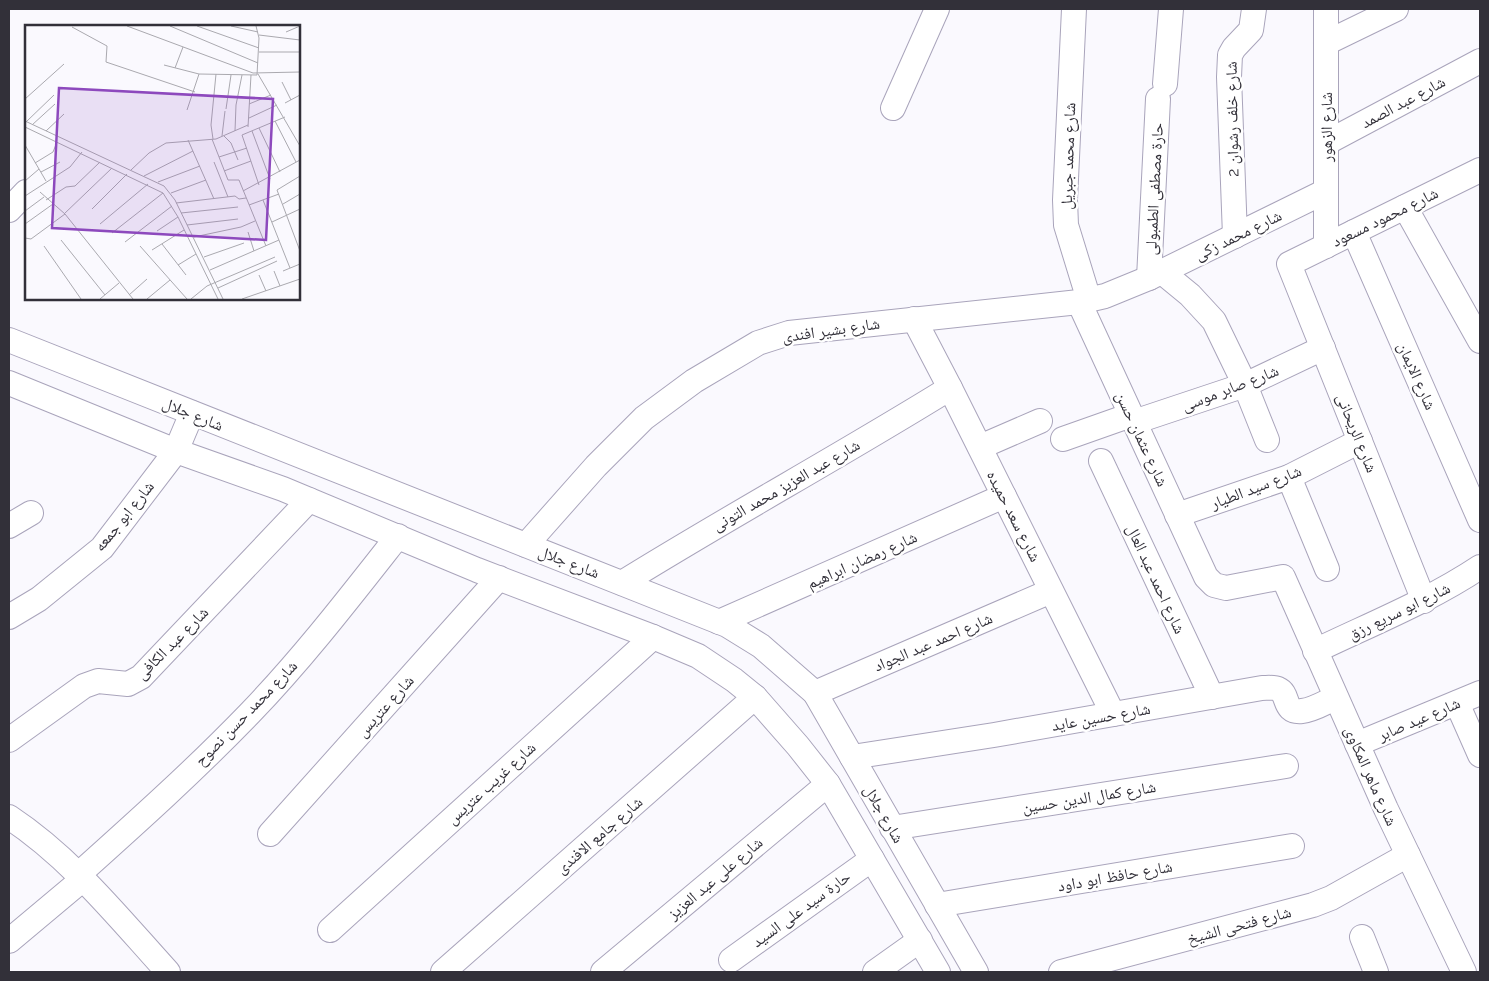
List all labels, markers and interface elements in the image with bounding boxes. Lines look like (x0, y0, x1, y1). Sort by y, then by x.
inset map (25, 25, 300, 300)
street label: شارع خلف رشوان 2 (1221, 61, 1244, 177)
street label: شارع عبد الصمد (1358, 72, 1449, 133)
street label: شارع الزهور (1317, 92, 1337, 163)
street label: شارع محمد جبريل (1057, 102, 1080, 210)
street label: حارة مصطفى الطمبولى (1141, 122, 1168, 256)
street label: شارع محمود مسعود (1329, 183, 1442, 252)
street label: شارع محمد زكى (1191, 206, 1285, 265)
street label: شارع بشير افندى (781, 314, 881, 347)
street label: شارع الايمان (1393, 339, 1440, 413)
street label: شارع صابر موسى (1179, 361, 1282, 416)
street label: شارع عثمان حسن (1111, 388, 1172, 490)
street label: شارع الريحانى (1332, 391, 1381, 476)
street label: شارع جلال (159, 393, 226, 436)
street label: شارع عبد العزيز محمد التونى (709, 435, 864, 536)
street label: شارع سيد الطيار (1207, 461, 1304, 514)
street label: شارع سعد حميده (982, 467, 1045, 565)
street label: شارع ابو جمعه (90, 477, 159, 556)
street label: شارع احمد عبد العال (1121, 521, 1190, 637)
street label: شارع رمضان ابراهيم (804, 527, 921, 594)
street label: شارع جلال (535, 542, 602, 583)
street label: شارع ابو سريع رزق (1345, 578, 1454, 645)
street label: شارع عبد الكافى (132, 603, 213, 684)
street label: شارع احمد عبد الجواد (871, 608, 996, 676)
street label: شارع محمد حسن نصوح (191, 656, 302, 770)
street label: شارع عتريس (352, 671, 418, 741)
street label: شارع عيد صابر (1374, 693, 1463, 746)
street label: شارع حسين عايد (1050, 699, 1152, 736)
street label: شارع ماهر المكاوى (1340, 723, 1401, 829)
street label: شارع غريب عتريس (442, 738, 540, 829)
street label: شارع كمال الدين حسين (1021, 777, 1157, 818)
street label: شارع جلال (859, 782, 908, 847)
street label: شارع جامع الافندى (552, 792, 647, 879)
street label: شارع على عبد العزيز (663, 833, 767, 925)
street label: شارع حافظ ابو داود (1056, 857, 1174, 896)
street label: حارة سيد على السيد (748, 867, 855, 952)
street label: شارع فتحى الشيخ (1185, 902, 1293, 949)

